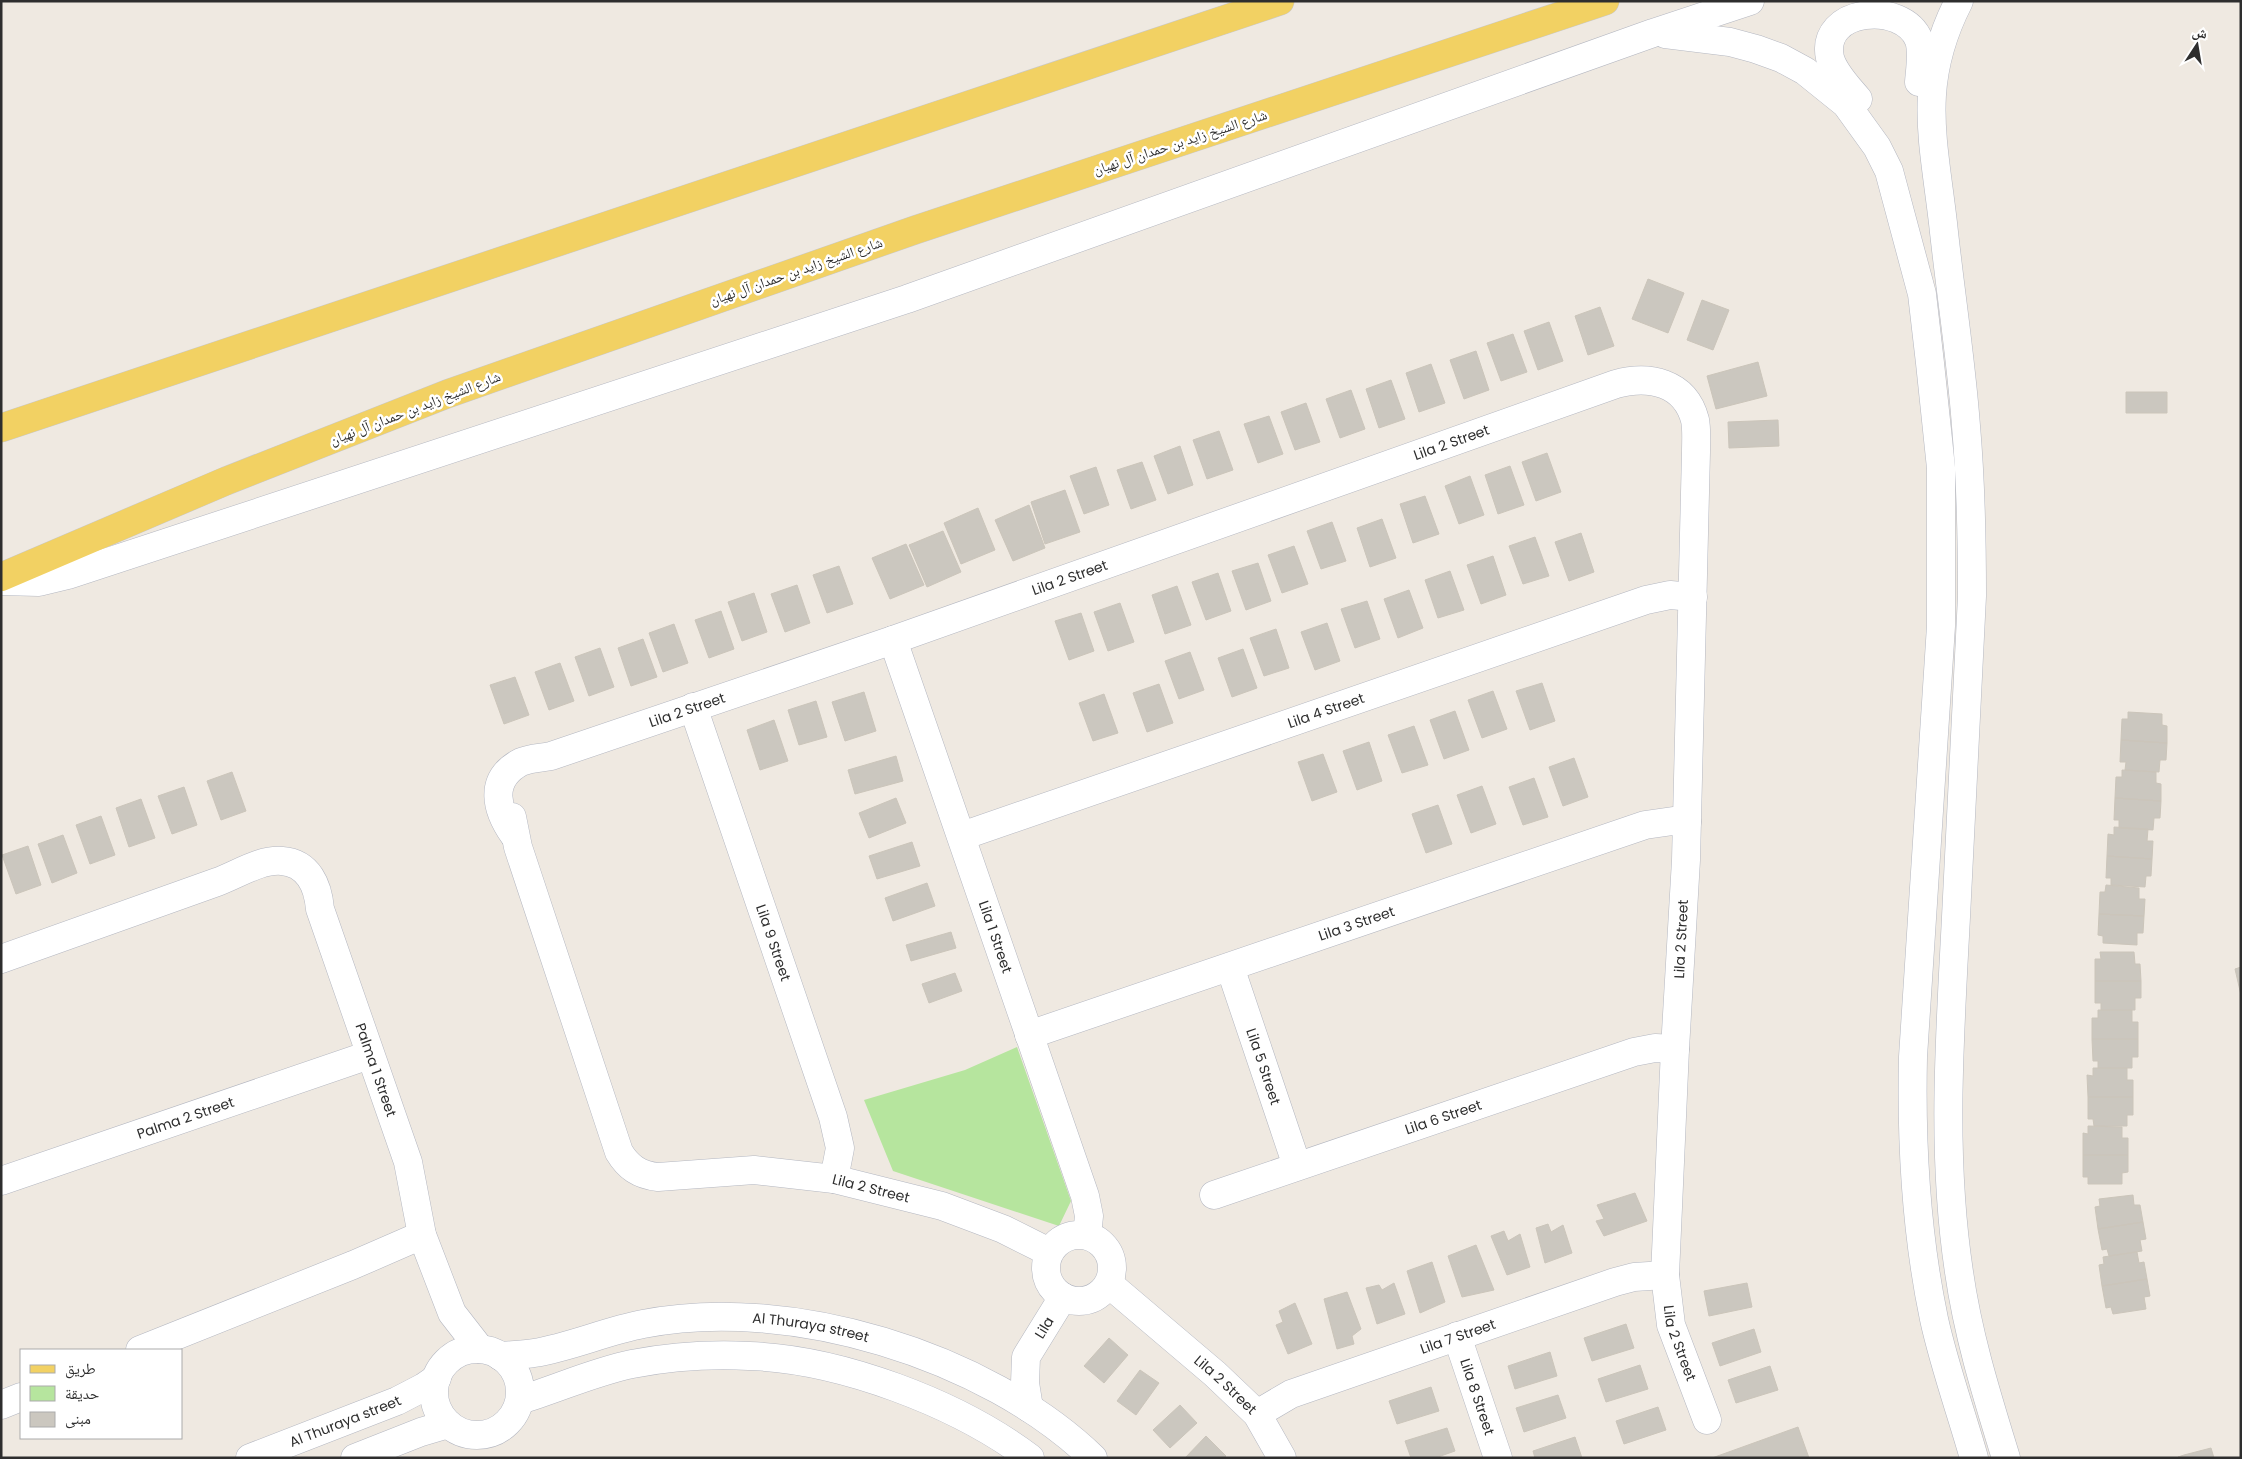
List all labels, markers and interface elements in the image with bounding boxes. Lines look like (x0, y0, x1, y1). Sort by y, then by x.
north arrow (2172, 20, 2222, 70)
text: ش (2190, 21, 2209, 44)
street label: شارع الشيخ زايد بن حمدان آل نهيان (1091, 104, 1269, 180)
street label: شارع الشيخ زايد بن حمدان آل نهيان (707, 232, 885, 310)
street label: شارع الشيخ زايد بن حمدان آل نهيان (327, 366, 503, 450)
street label: Lila 2 Street (1411, 420, 1492, 465)
street label: Lila 2 Street (1029, 555, 1110, 600)
street label: Lila 2 Street (646, 688, 728, 732)
street label: Lila 4 Street (1285, 688, 1367, 733)
street label: Lila 1 Street (974, 898, 1017, 976)
street label: Lila 2 Street (1669, 899, 1693, 979)
street label: Lila 3 Street (1316, 901, 1397, 946)
street label: Lila 9 Street (751, 902, 796, 984)
street label: Palma 1 Street (350, 1020, 401, 1119)
street label: Lila 5 Street (1241, 1026, 1286, 1108)
street label: Palma 2 Street (134, 1092, 237, 1144)
street label: Lila 6 Street (1402, 1095, 1484, 1139)
street label: Lila 2 Street (830, 1169, 912, 1208)
street label: Lila 2 Street (1659, 1304, 1701, 1384)
street label: Al Thuraya street (752, 1308, 871, 1347)
street label: Lila (1030, 1313, 1059, 1342)
street label: Lila 7 Street (1417, 1314, 1498, 1359)
legend (20, 1349, 182, 1439)
street label: Lila 2 Street (1190, 1350, 1261, 1419)
street label: Lila 8 Street (1455, 1356, 1500, 1438)
text: طريق (65, 1358, 96, 1379)
text: حديقة (65, 1383, 100, 1404)
street label: Al Thuraya street (286, 1391, 405, 1452)
text: مبنى (65, 1408, 91, 1429)

